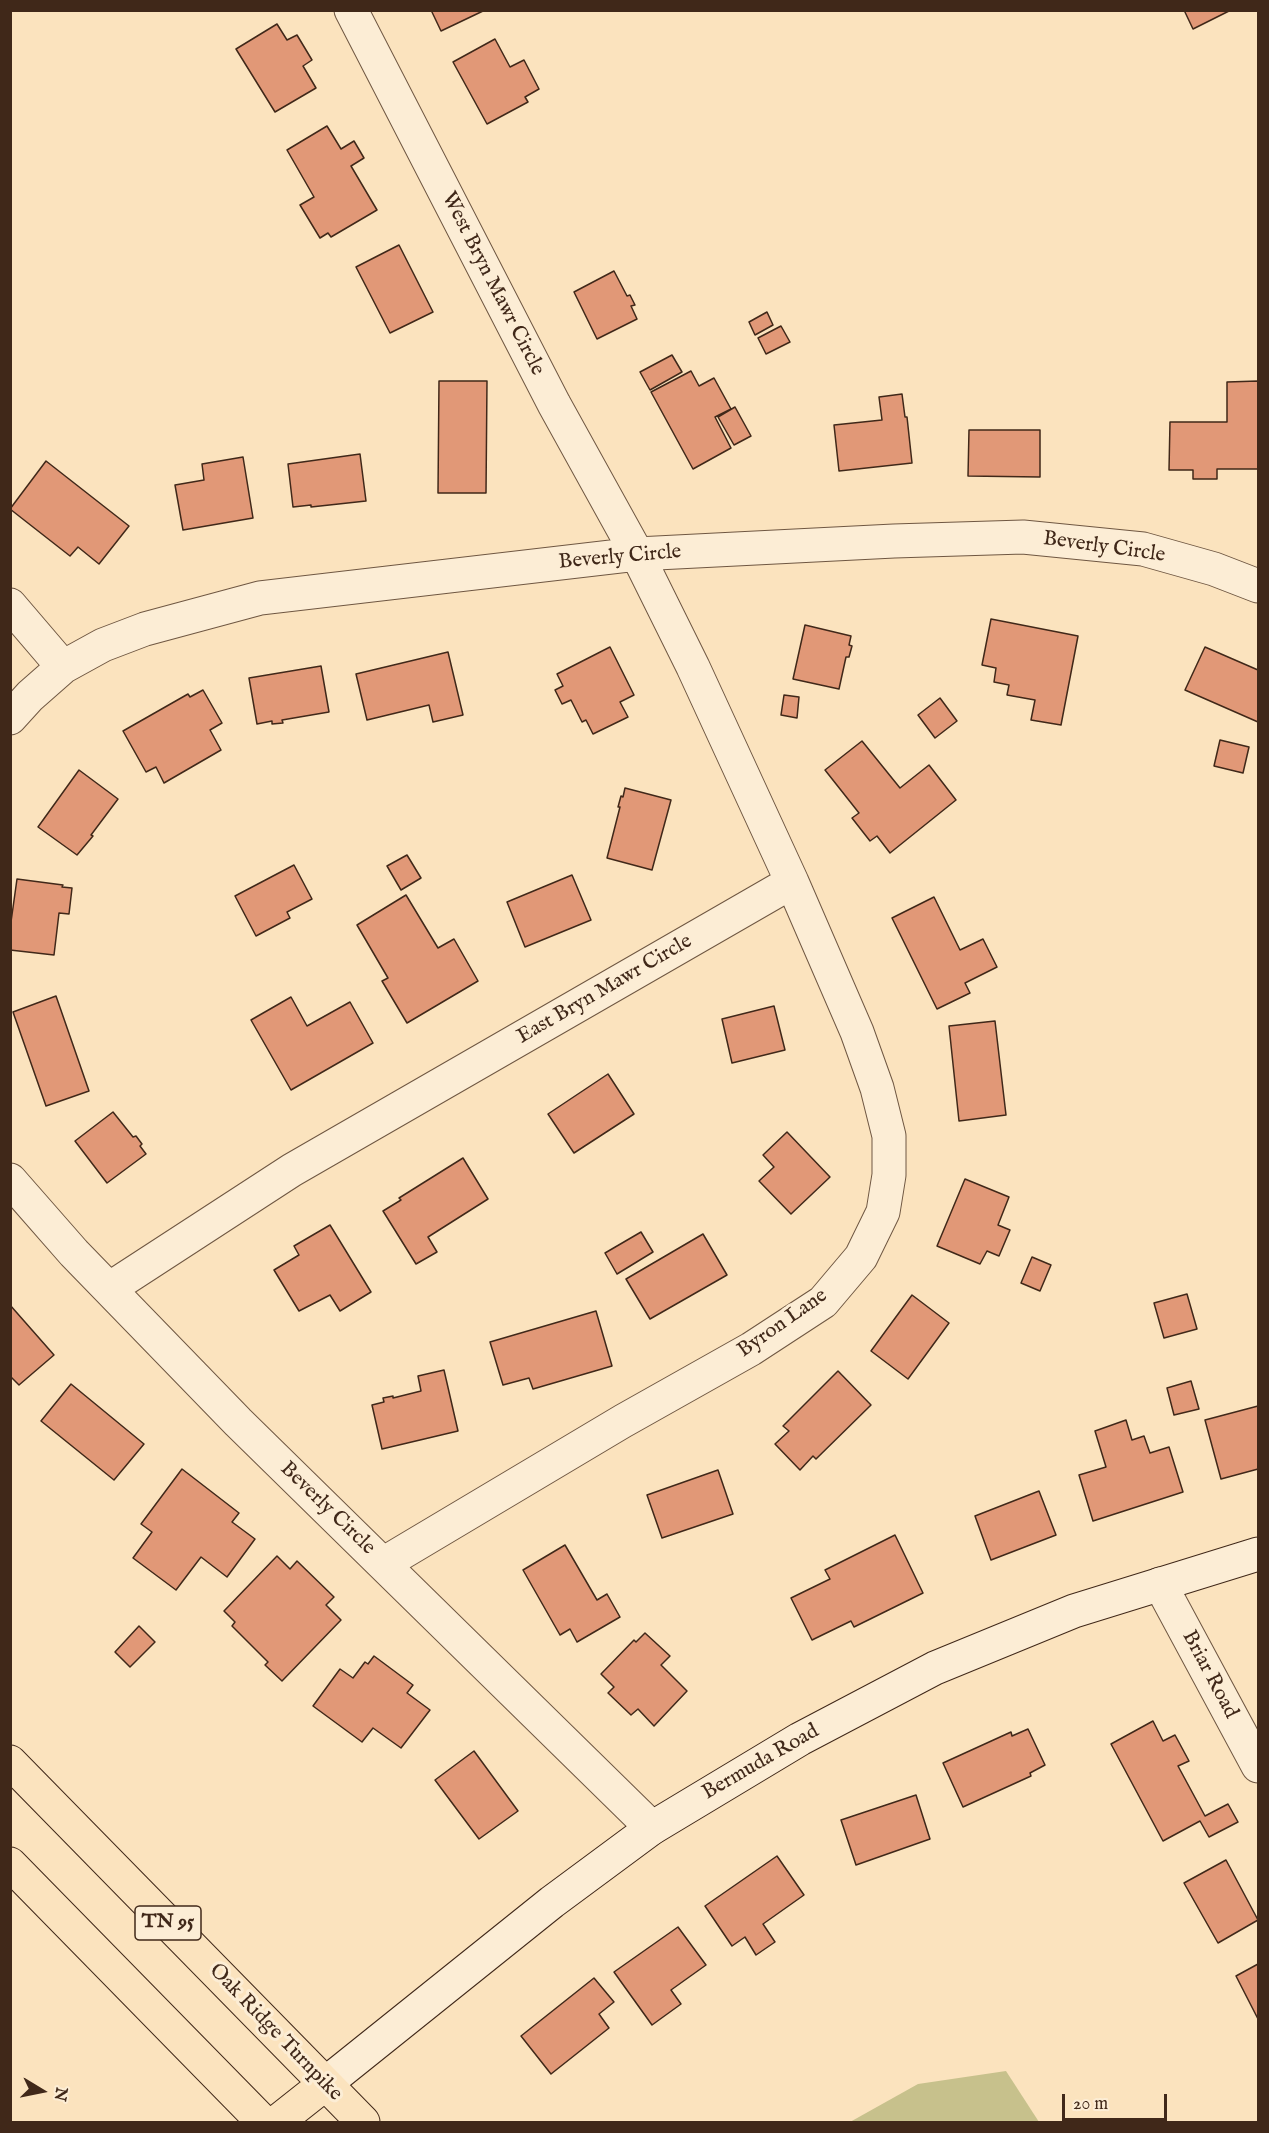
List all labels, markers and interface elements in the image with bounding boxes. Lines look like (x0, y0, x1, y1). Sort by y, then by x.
street label: West Bryn Mawr Circle (435, 188, 549, 380)
street label: Beverly Circle (1041, 527, 1167, 569)
street label: Beverly Circle (558, 540, 682, 576)
street label: East Bryn Mawr Circle (513, 930, 697, 1050)
street label: Byron Lane (733, 1284, 833, 1364)
street label: Beverly Circle (274, 1457, 380, 1561)
street label: Briar Road (1175, 1627, 1243, 1723)
street label: Bermuda Road (698, 1719, 824, 1807)
road number: TN 95 (135, 1906, 201, 1940)
street label: Oak Ridge Turnpike (203, 1959, 347, 2107)
north arrow (12, 2061, 72, 2121)
scale bar (1065, 2082, 1170, 2120)
text: N (49, 2086, 71, 2103)
text: 20 m (1073, 2093, 1108, 2116)

